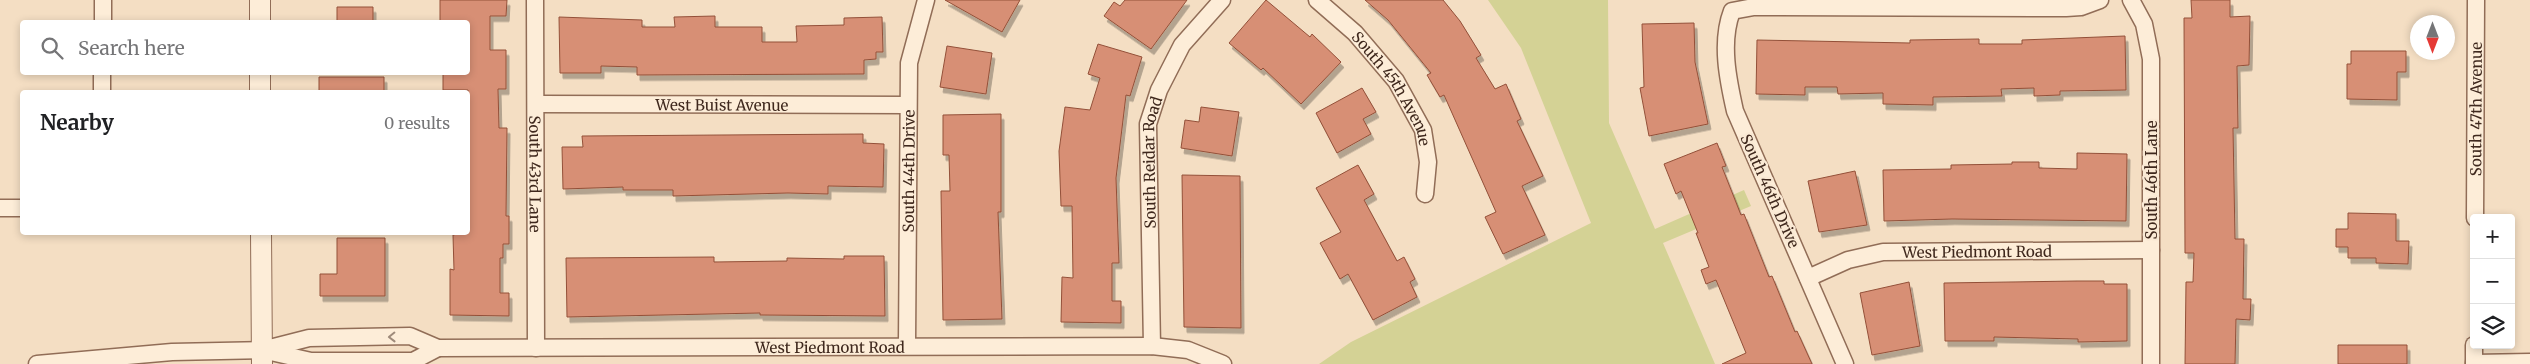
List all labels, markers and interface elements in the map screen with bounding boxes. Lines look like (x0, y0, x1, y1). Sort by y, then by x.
north arrow (2410, 15, 2455, 60)
search box (20, 20, 470, 75)
street label: South 45th Avenue (1348, 27, 1435, 147)
icon: search (38, 34, 66, 62)
text: Search here (78, 36, 185, 60)
street label: South 47th Avenue (2466, 42, 2485, 176)
street label: South Reidar Road (1138, 94, 1166, 229)
street label: West Buist Avenue (655, 95, 789, 114)
text: Nearby (40, 109, 114, 136)
street label: South 44th Drive (898, 109, 918, 232)
text: 0 results (384, 113, 450, 133)
street label: South 43rd Lane (526, 115, 545, 233)
street label: South 46th Lane (2142, 120, 2161, 240)
street label: South 46th Drive (1736, 131, 1804, 251)
map controls (2470, 214, 2515, 349)
button: + (2470, 214, 2515, 259)
street label: West Piedmont Road (1901, 241, 2052, 261)
button: − (2470, 259, 2515, 304)
button: layers (2470, 304, 2515, 349)
one-way arrow (388, 331, 396, 342)
street label: West Piedmont Road (754, 337, 905, 357)

